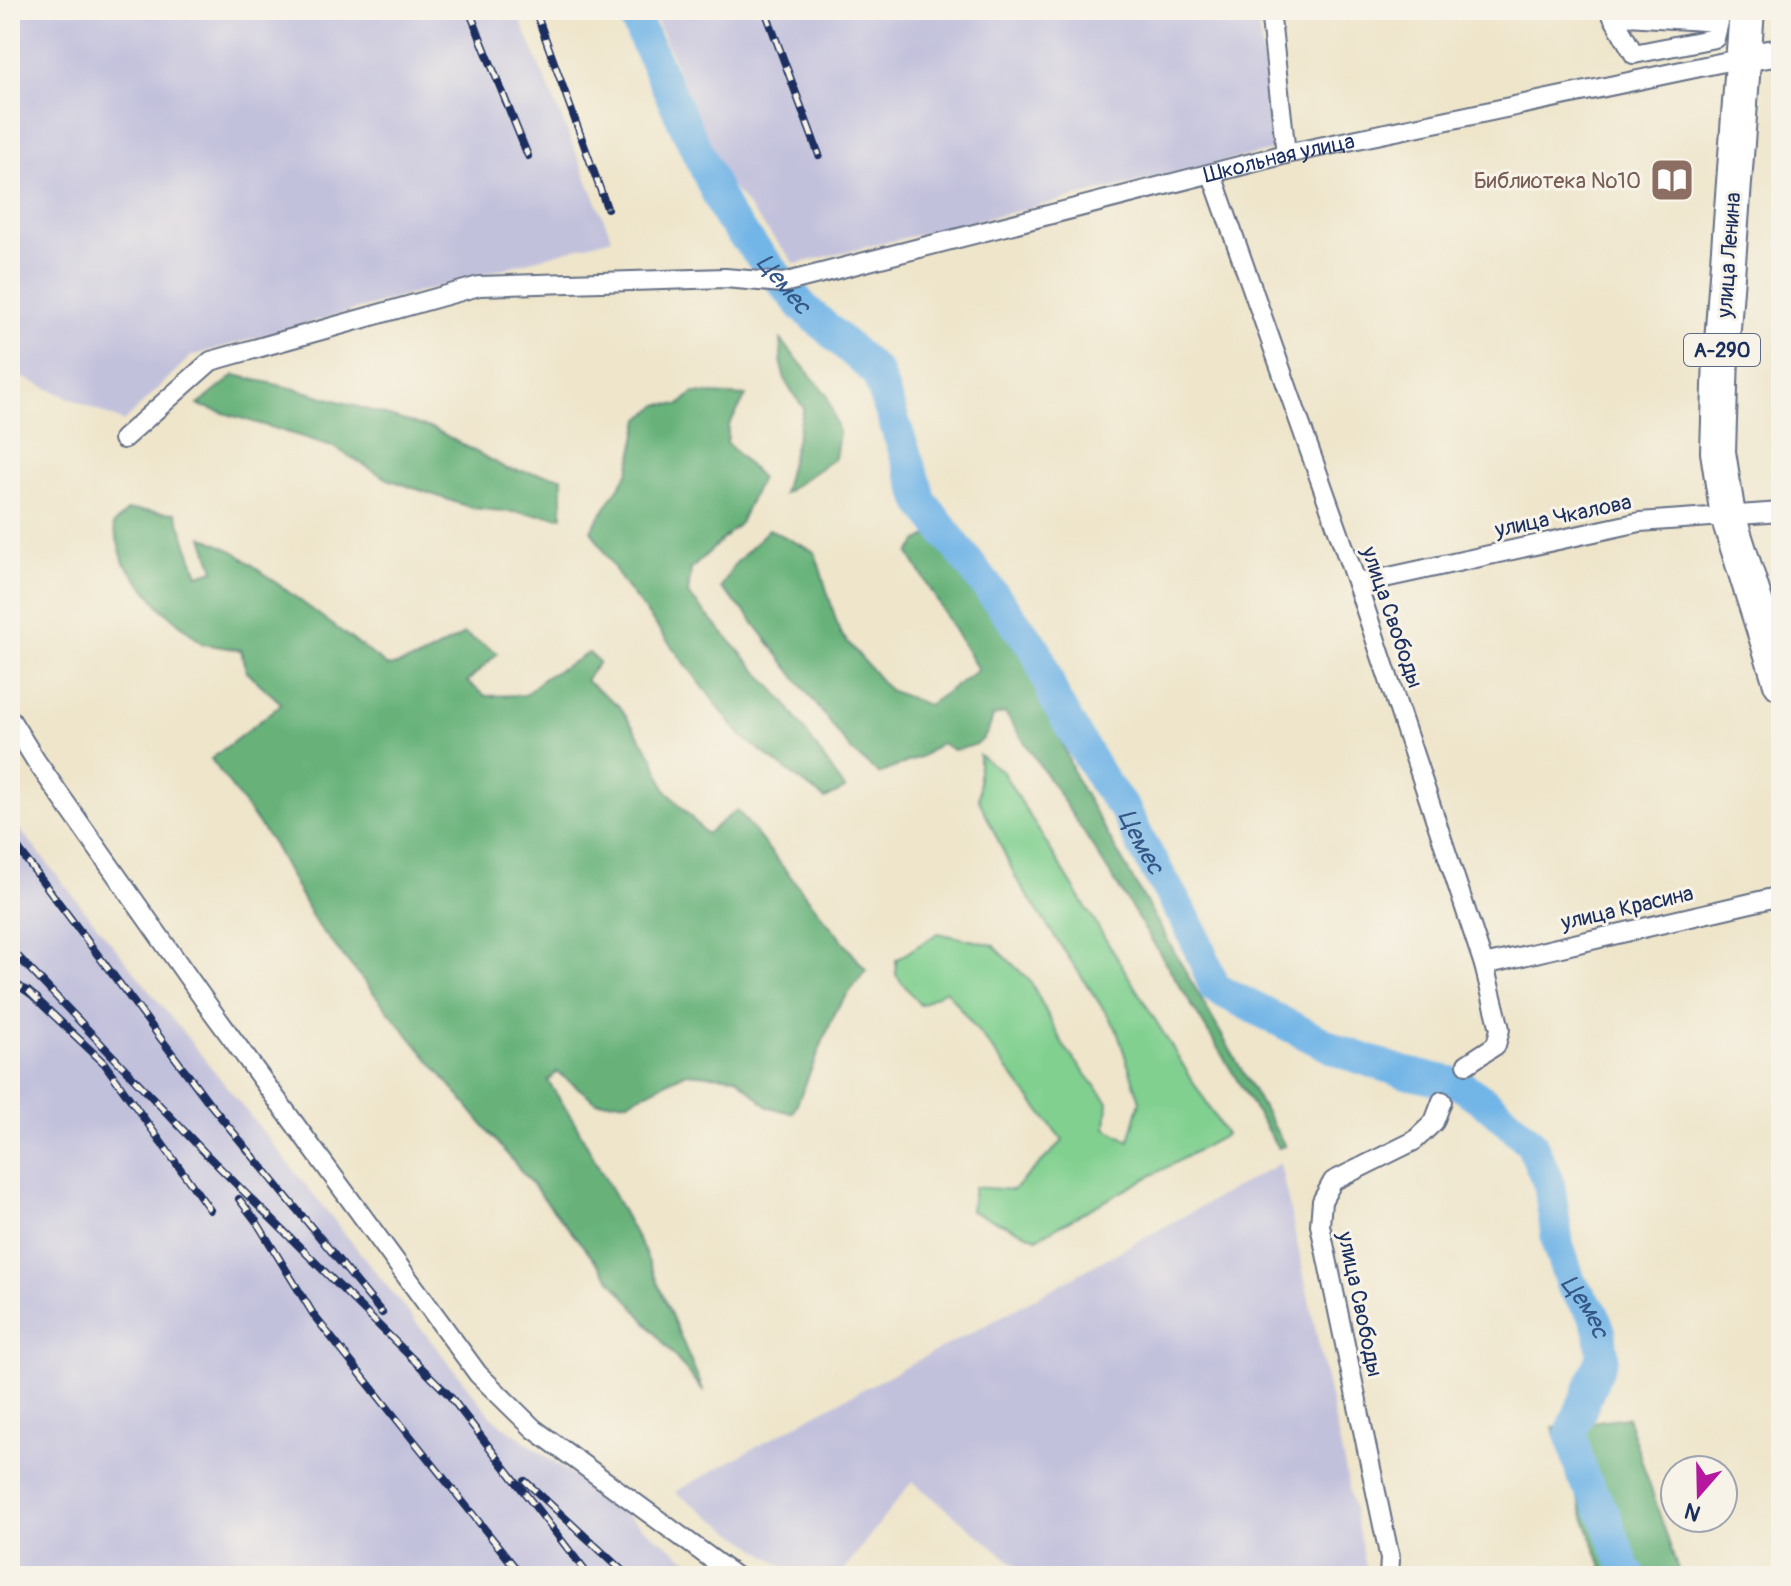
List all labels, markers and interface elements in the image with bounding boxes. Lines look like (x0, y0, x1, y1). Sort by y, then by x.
street label: Школьная улица (1201, 127, 1357, 190)
library icon: Библиотека №10 (1648, 156, 1696, 204)
place label: Библиотека №10 (1474, 167, 1641, 195)
street label: улица Ленина (1711, 191, 1747, 320)
water label: Цемес (750, 249, 818, 322)
road number: А-290 (1684, 334, 1760, 366)
street label: улица Чкалова (1491, 488, 1634, 544)
street label: улица Свободы (1354, 542, 1429, 692)
water label: Цемес (1112, 805, 1171, 881)
street label: улица Красина (1557, 879, 1696, 937)
street label: улица Свободы (1331, 1228, 1389, 1379)
water label: Цемес (1555, 1270, 1615, 1343)
north arrow (1659, 1454, 1739, 1534)
text: N (1681, 1496, 1704, 1528)

